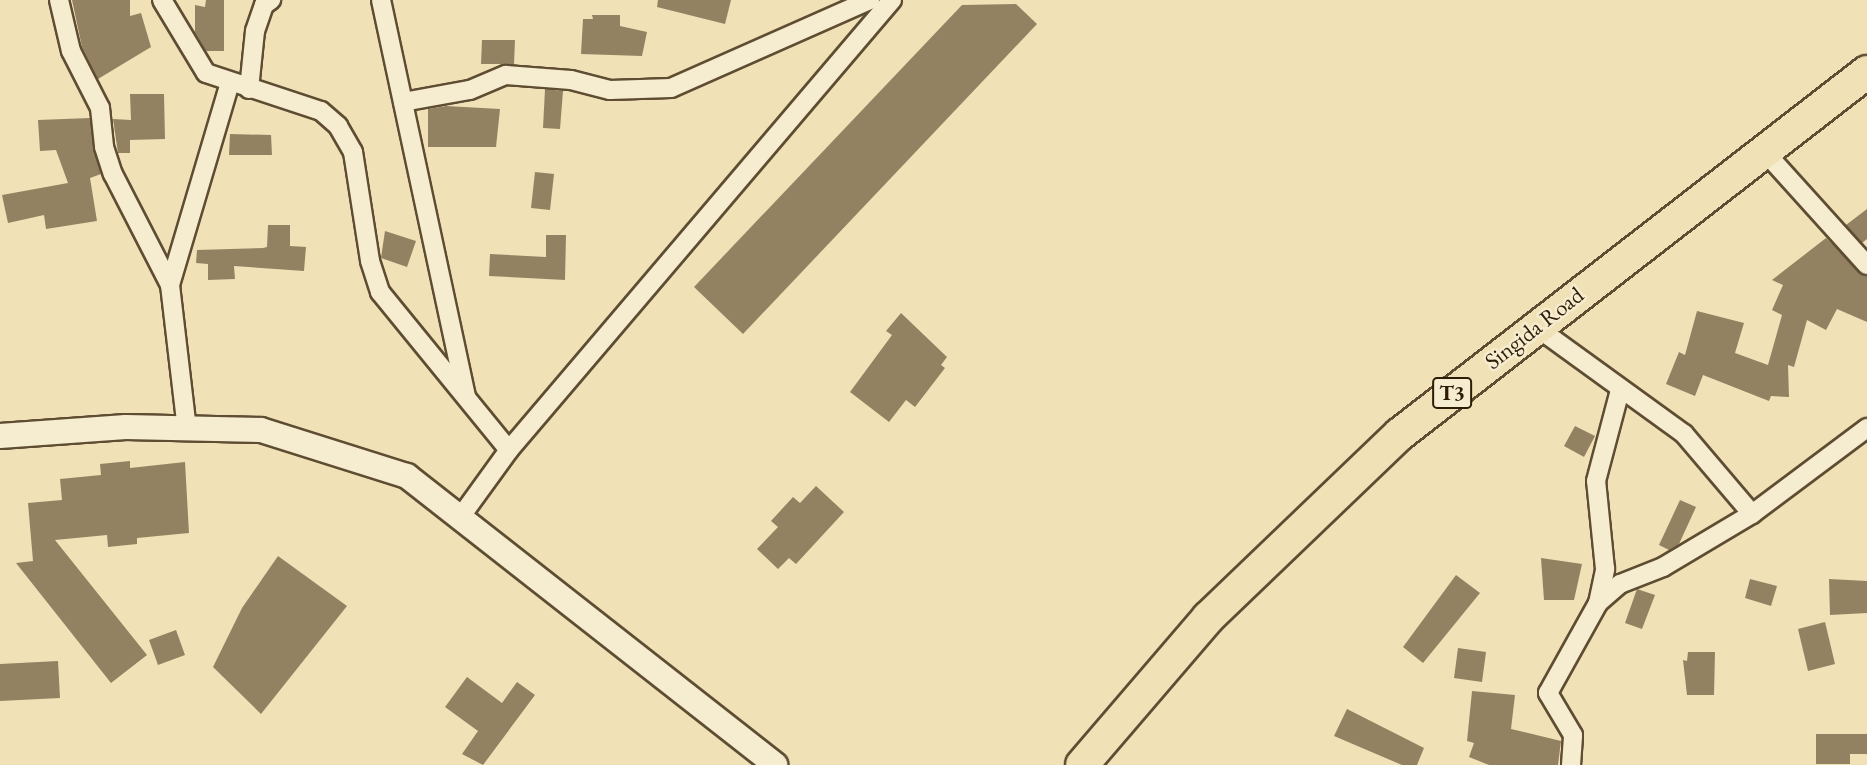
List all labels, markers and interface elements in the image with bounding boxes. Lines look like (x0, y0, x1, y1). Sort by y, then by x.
street label: Singida Road (1479, 281, 1589, 375)
road number: T3 (1431, 376, 1473, 410)

